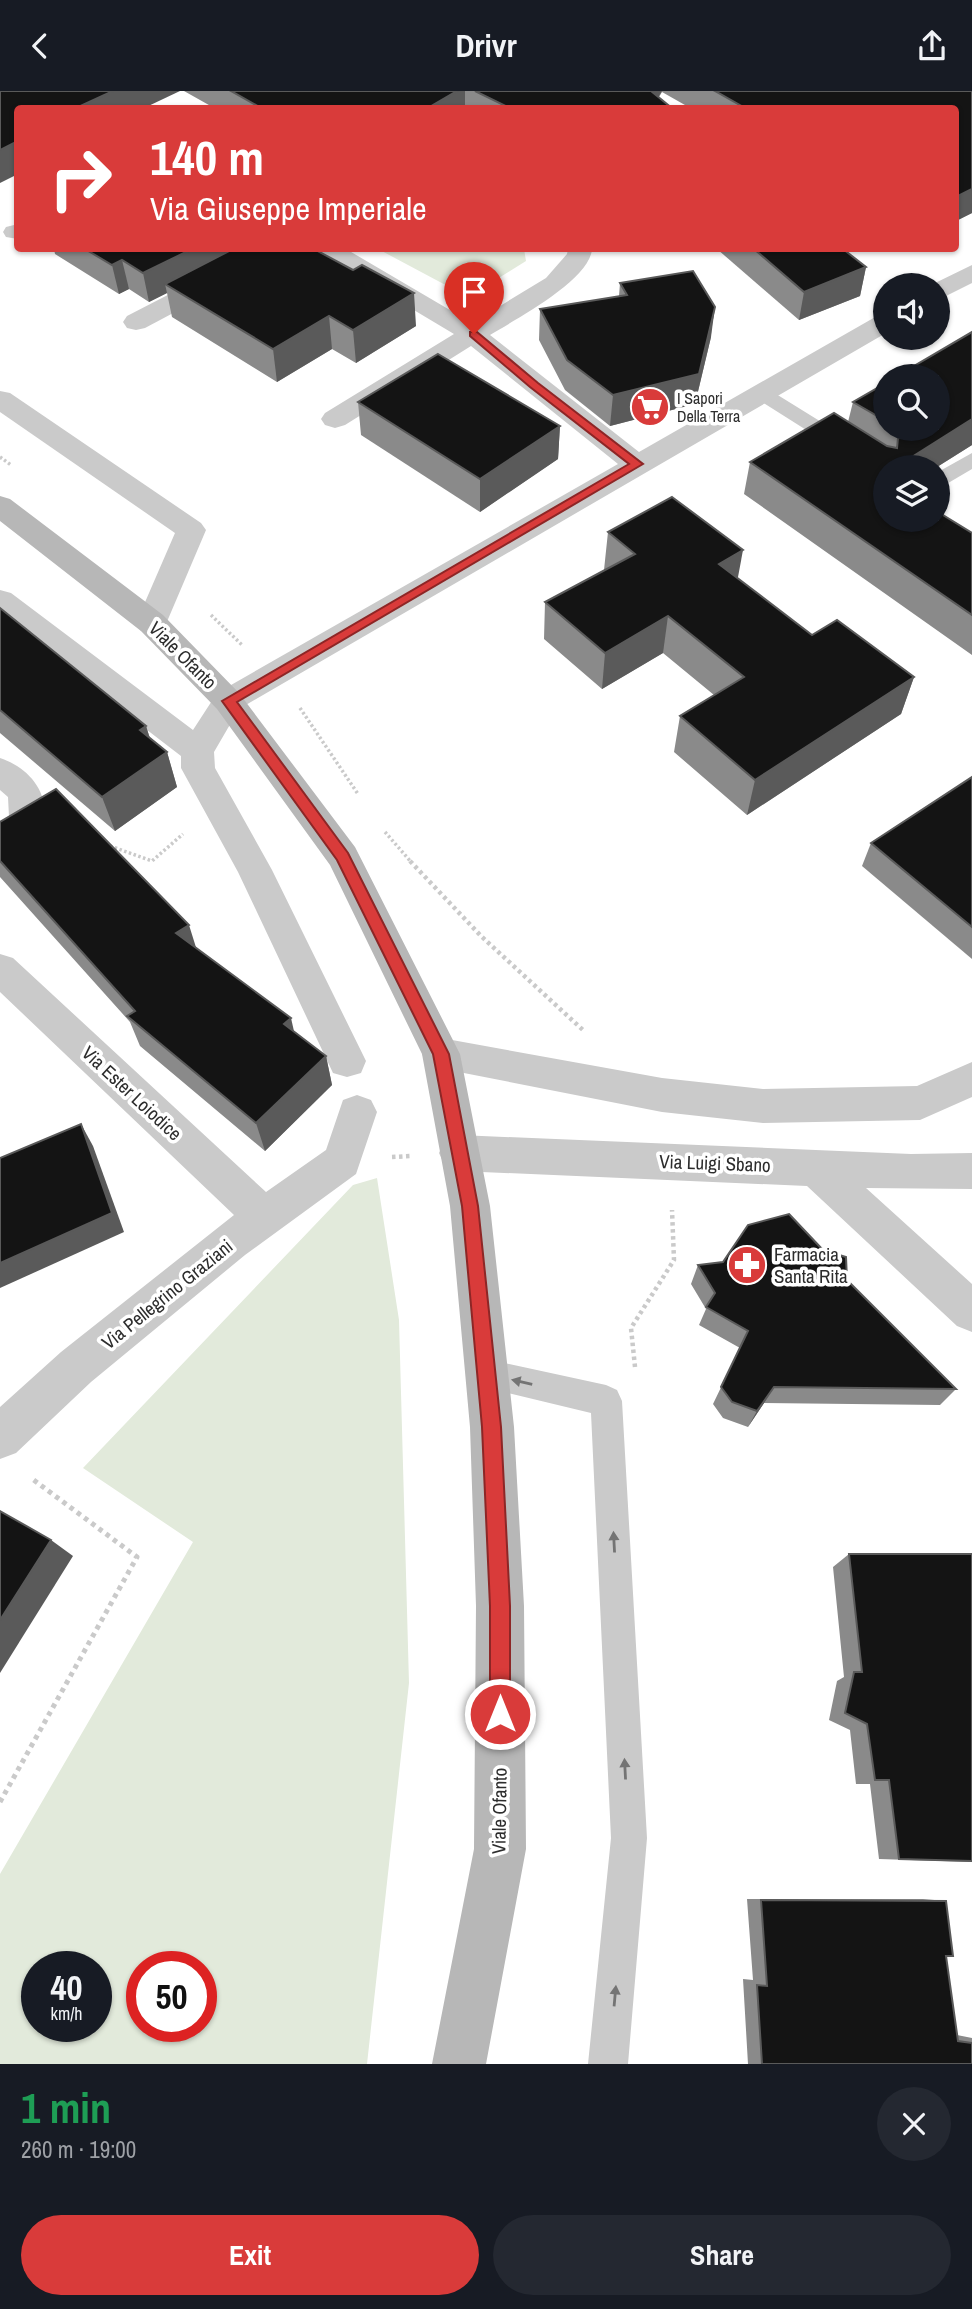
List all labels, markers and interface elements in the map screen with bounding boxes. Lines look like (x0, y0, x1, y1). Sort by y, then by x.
text: Drivr (455, 24, 517, 67)
icon: back (21, 27, 59, 65)
icon: share (913, 27, 951, 65)
text: 140 m (150, 124, 264, 190)
icon: right (35, 133, 126, 224)
text: Via Giuseppe Imperiale (150, 187, 427, 230)
pin (444, 262, 504, 334)
icon: arrive (455, 273, 493, 311)
map controls (873, 273, 950, 532)
button: sound (873, 273, 950, 350)
button: search (873, 364, 950, 441)
supermarket icon: I Sapori Della Terra (629, 386, 671, 428)
place label: I Sapori Della Terra (677, 387, 741, 427)
button: layers (873, 455, 950, 532)
street label: Viale Ofanto (143, 615, 223, 695)
street label: Via Ester Loiodice (76, 1040, 188, 1146)
street label: Via Luigi Sbano (659, 1148, 771, 1178)
street label: Via Pellegrino Graziani (96, 1233, 238, 1355)
place label: Farmacia Santa Rita (774, 1241, 848, 1289)
pharmacy icon: Farmacia Santa Rita (726, 1244, 768, 1286)
one-way arrow (511, 1376, 533, 1387)
one-way arrow (608, 1531, 619, 1553)
position arrow (463, 1677, 537, 1751)
one-way arrow (620, 1758, 631, 1780)
street label: Viale Ofanto (485, 1768, 513, 1854)
speed limit sign: 50 (126, 1951, 217, 2042)
text: 40 (51, 1964, 82, 2011)
one-way arrow (609, 1985, 620, 2007)
text: km/h (51, 2001, 83, 2026)
text: 1 min (21, 2080, 111, 2136)
button: close (877, 2087, 951, 2161)
text: 260 m · 19:00 (21, 2134, 136, 2165)
button: Exit (21, 2215, 479, 2295)
button: Share (493, 2215, 951, 2295)

